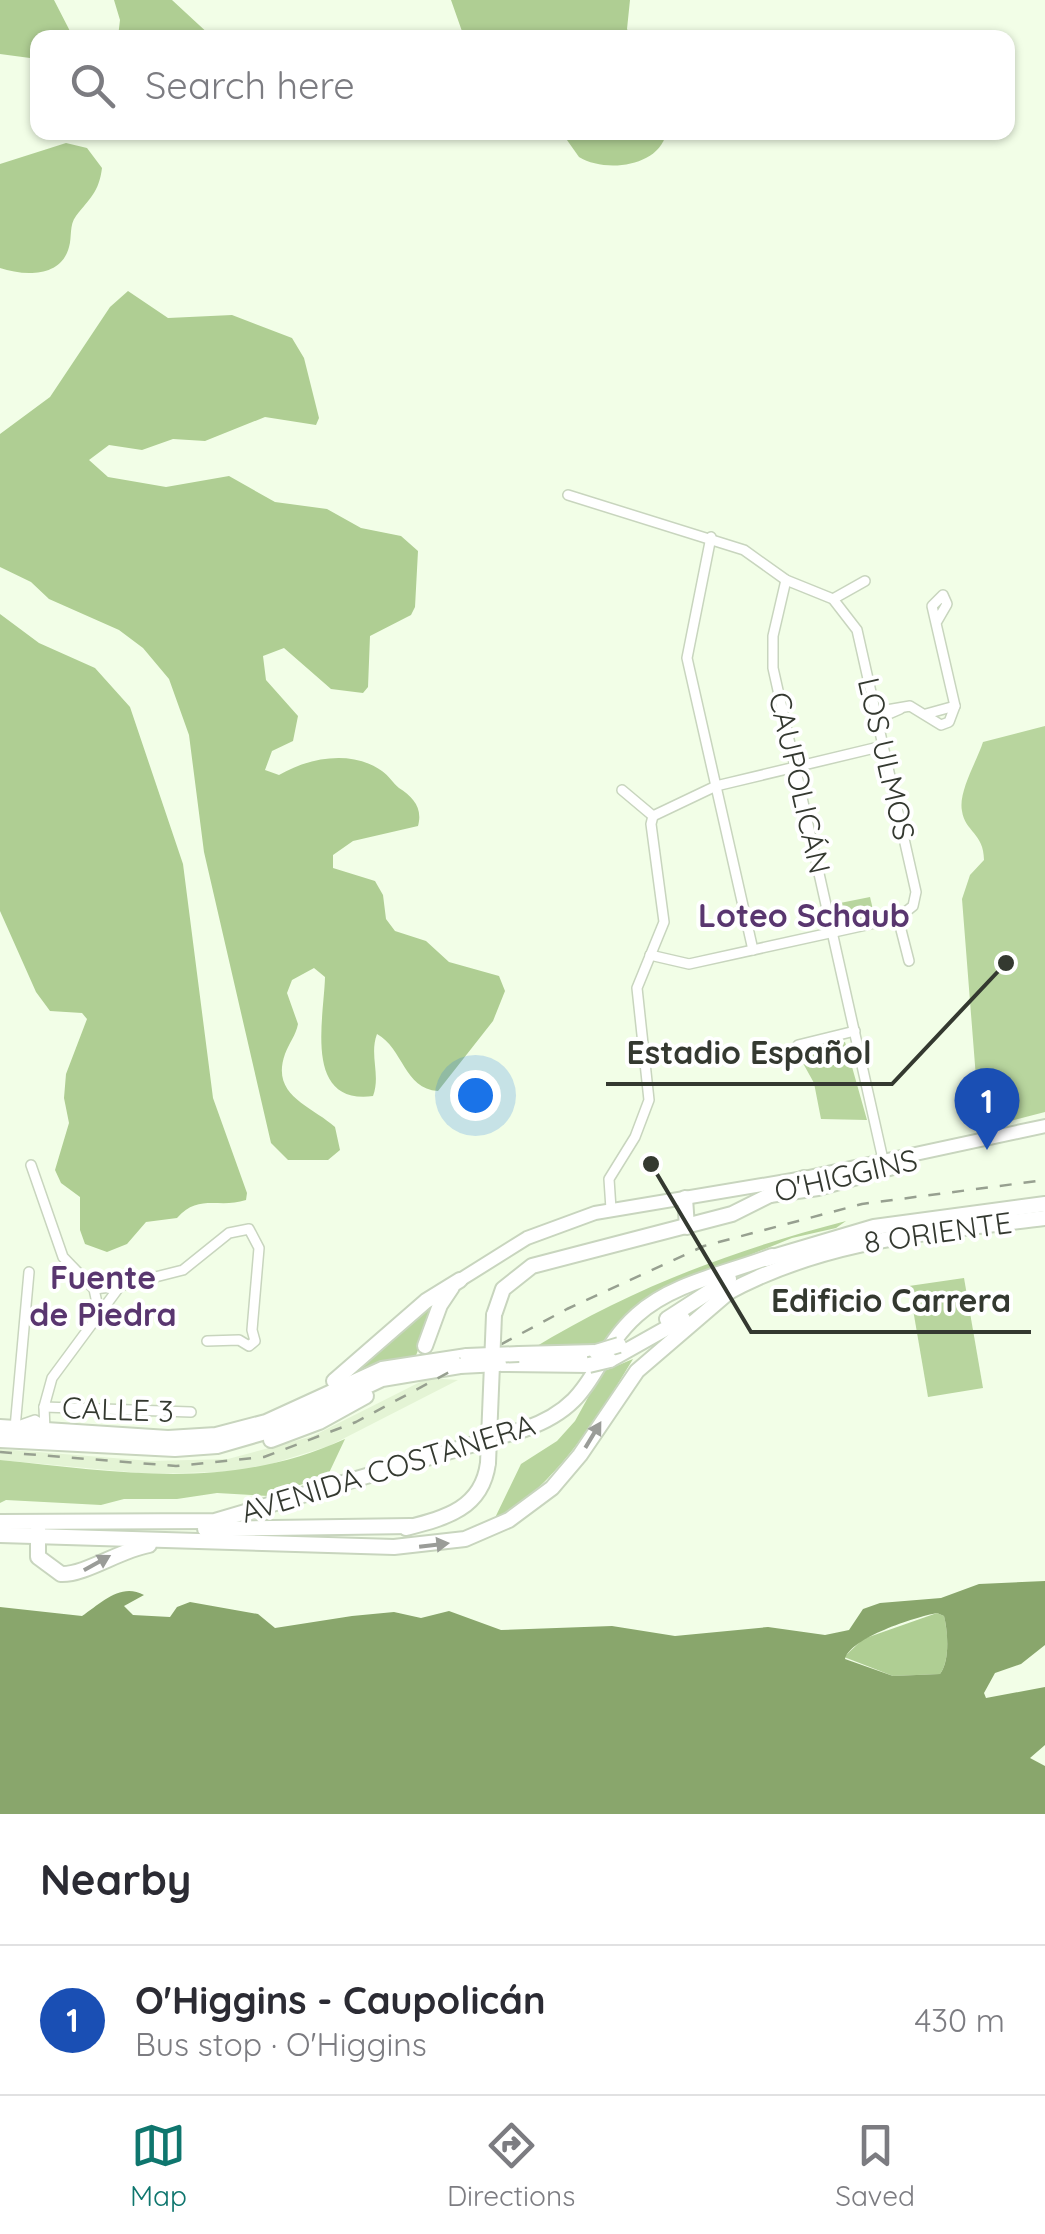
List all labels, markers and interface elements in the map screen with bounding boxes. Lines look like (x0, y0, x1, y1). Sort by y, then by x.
search box (30, 30, 1015, 140)
icon: search (65, 58, 120, 113)
text: Search here (145, 61, 355, 109)
street label: LOS ULMOS (850, 674, 924, 844)
street label: CAUPOLICÁN (761, 688, 839, 877)
district label: Loteo Schaub (698, 895, 910, 935)
callout: Estadio Español (606, 1022, 892, 1084)
text: Estadio Español (626, 1032, 872, 1072)
pin: 1 (954, 1068, 1020, 1150)
your location (450, 1070, 501, 1121)
street label: O'HIGGINS (770, 1140, 921, 1210)
street label: 8 ORIENTE (861, 1203, 1014, 1261)
district label: Fuente de Piedra (29, 1257, 177, 1334)
callout: Edificio Carrera (751, 1270, 1031, 1332)
text: Edificio Carrera (771, 1280, 1011, 1320)
street label: CALLE 3 (61, 1388, 175, 1430)
street label: AVENIDA COSTANERA (236, 1405, 540, 1531)
one-way arrow (584, 1421, 601, 1449)
one-way arrow (418, 1537, 450, 1553)
one-way arrow (83, 1554, 111, 1572)
text: Nearby (40, 1853, 191, 1906)
text: O'Higgins - Caupolicán (135, 1976, 546, 2024)
text: 1 (66, 2000, 79, 2040)
text: 430 m (914, 2000, 1005, 2040)
text: Bus stop · O'Higgins (135, 2024, 427, 2064)
tab: Map (130, 2118, 187, 2213)
tab: Directions (447, 2118, 575, 2213)
tab: Saved (835, 2118, 915, 2213)

